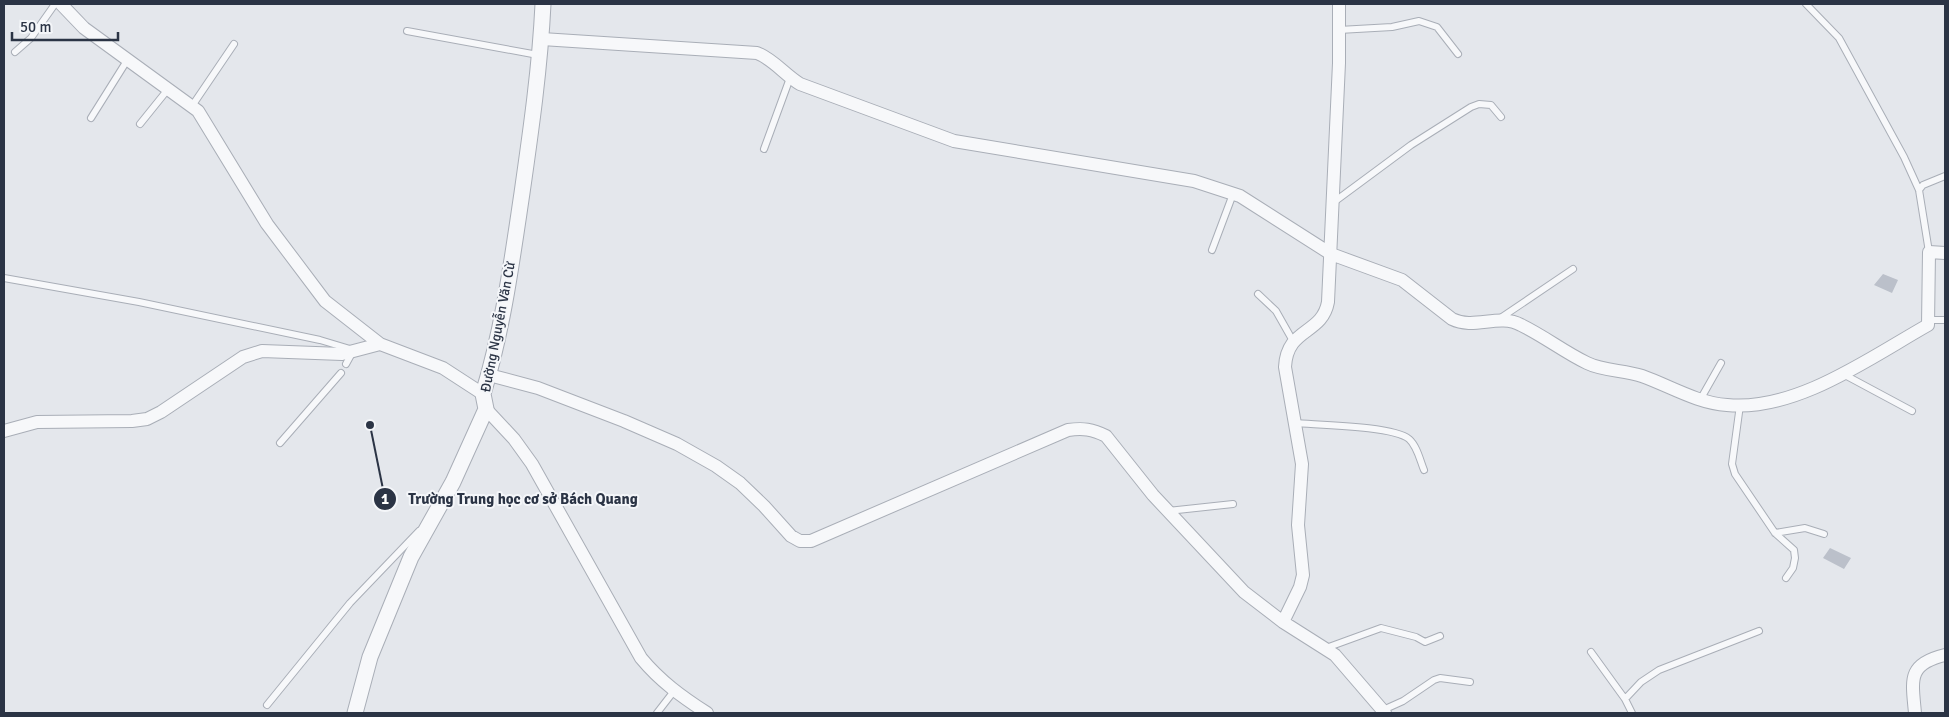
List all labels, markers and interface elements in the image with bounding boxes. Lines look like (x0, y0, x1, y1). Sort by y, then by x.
scale bar (12, 10, 119, 42)
text: 50 m (20, 18, 51, 36)
street label: Đường Nguyễn Văn Cừ (477, 259, 519, 394)
callout: Trường Trung học cơ sở Bách Quang (373, 484, 647, 514)
text: 1 (381, 490, 389, 508)
text: Trường Trung học cơ sở Bách Quang (408, 490, 638, 508)

